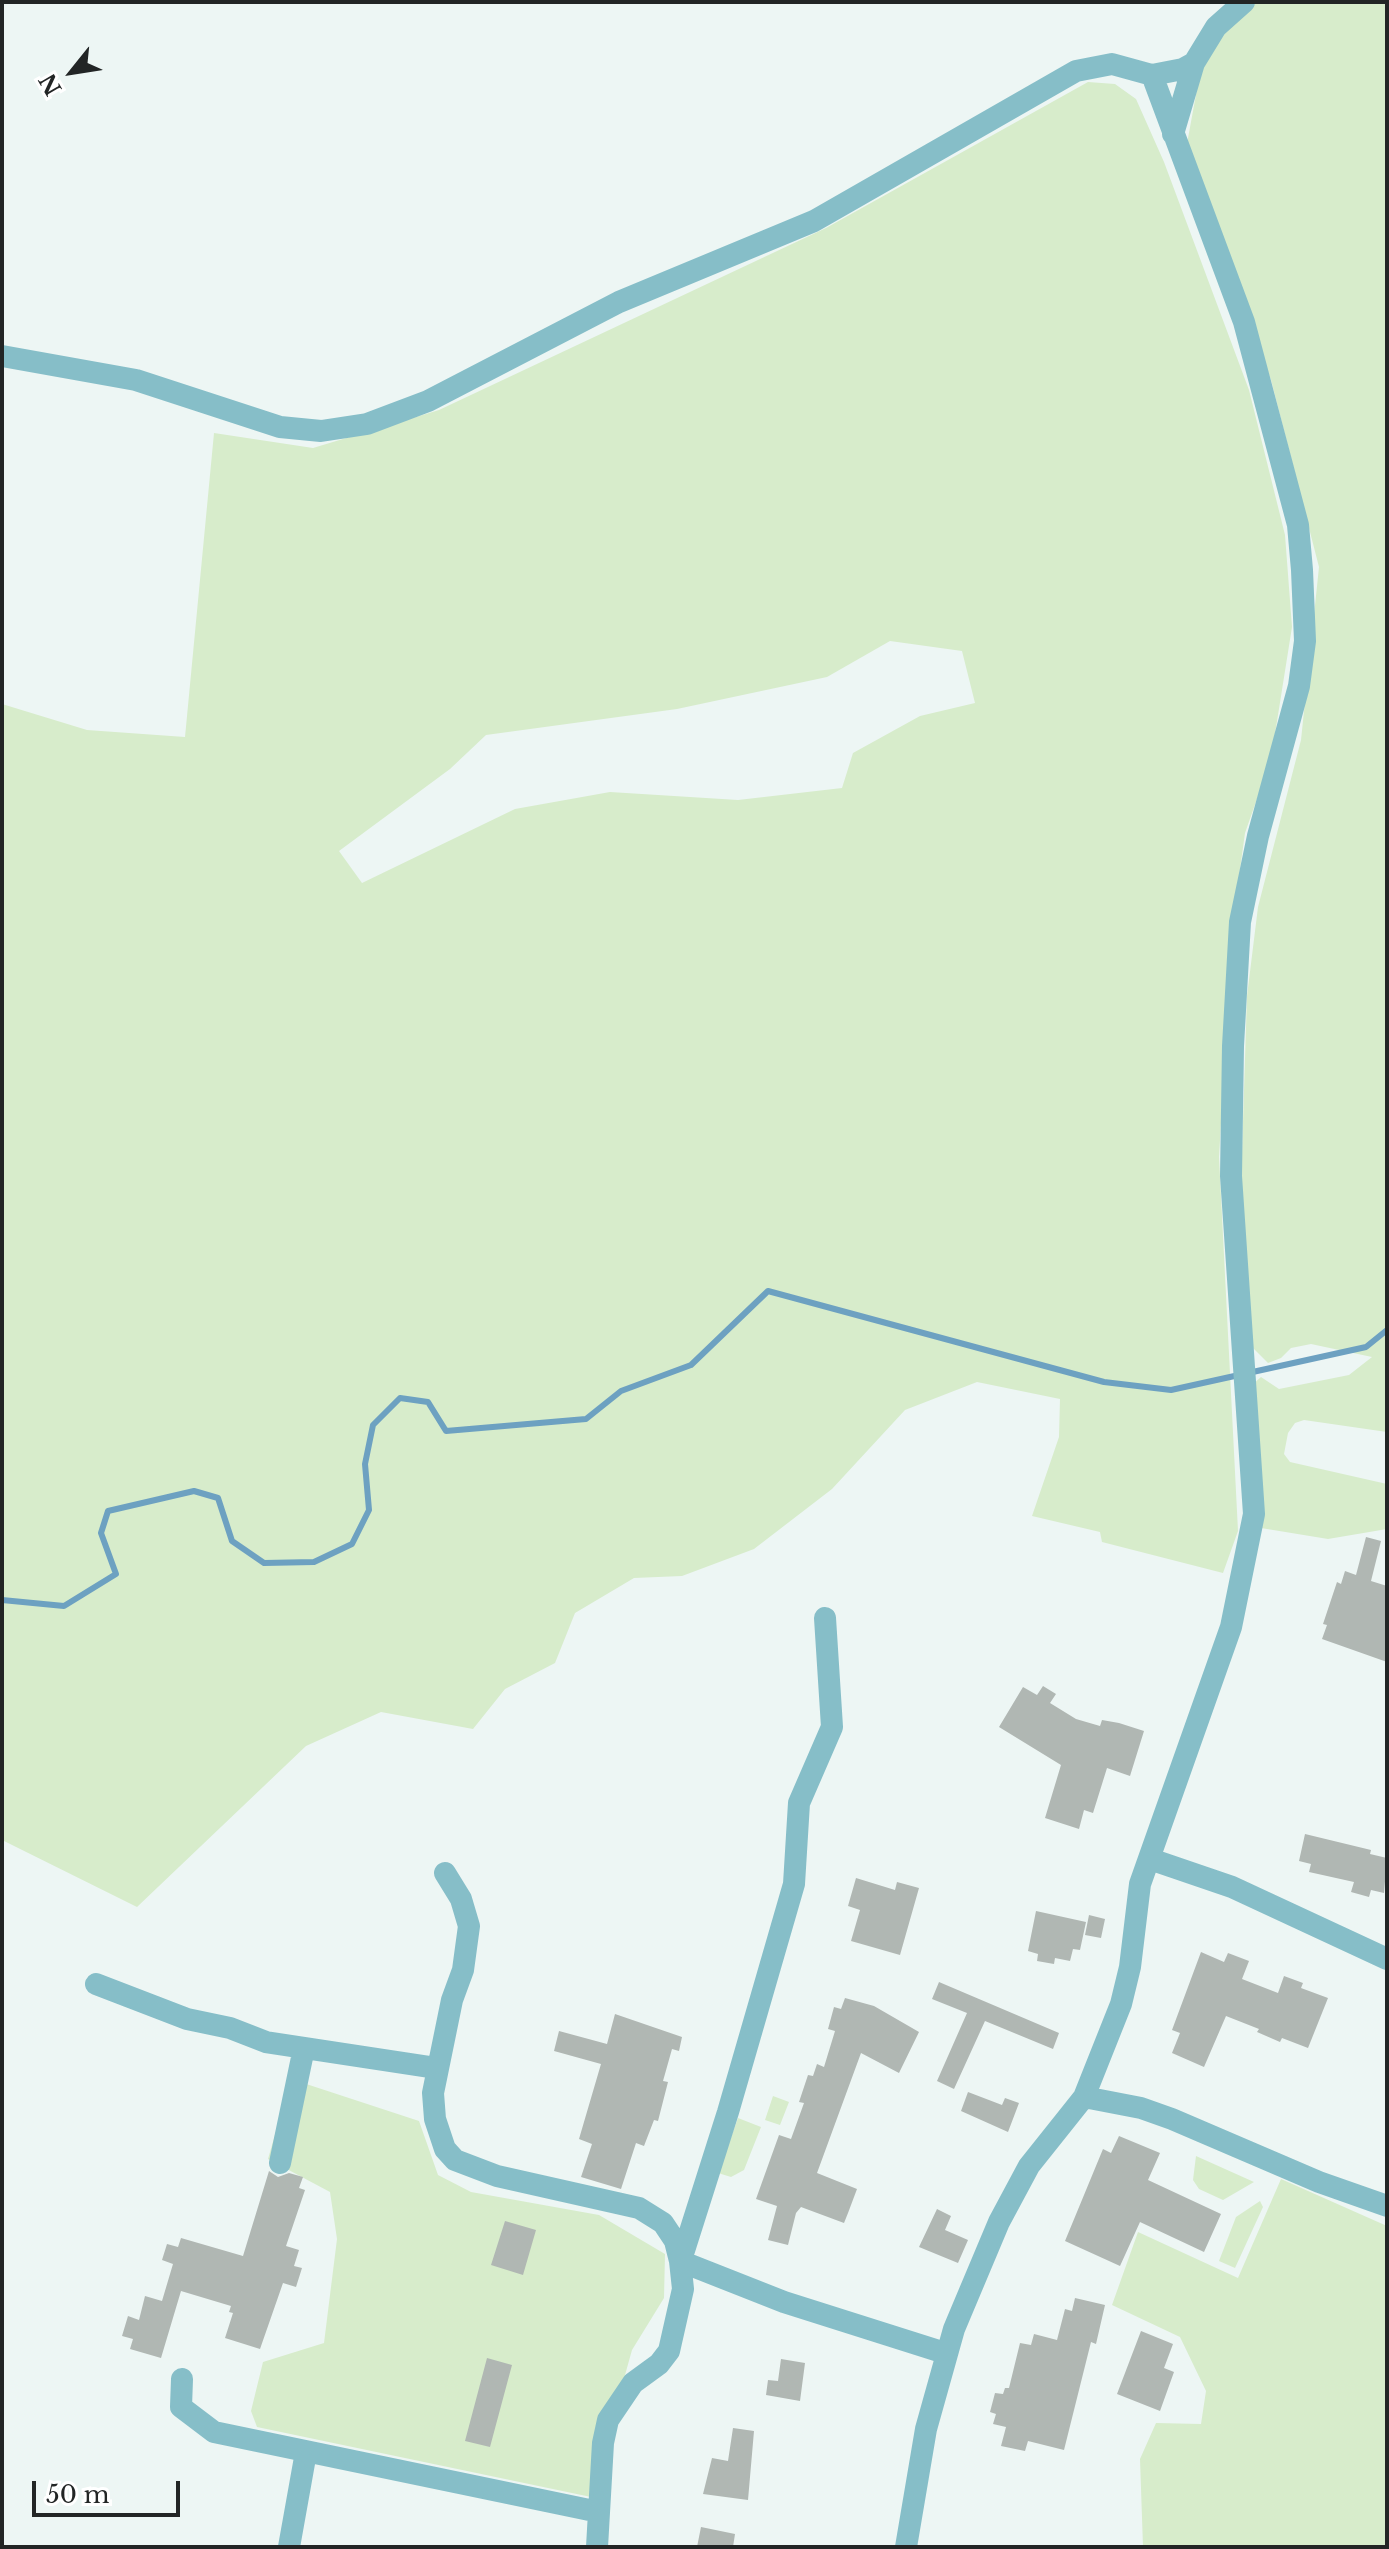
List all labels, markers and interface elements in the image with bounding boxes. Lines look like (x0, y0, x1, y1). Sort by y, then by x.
north arrow (32, 32, 112, 112)
text: N (34, 69, 68, 100)
scale bar (36, 2465, 184, 2515)
text: 50 m (46, 2480, 109, 2509)

